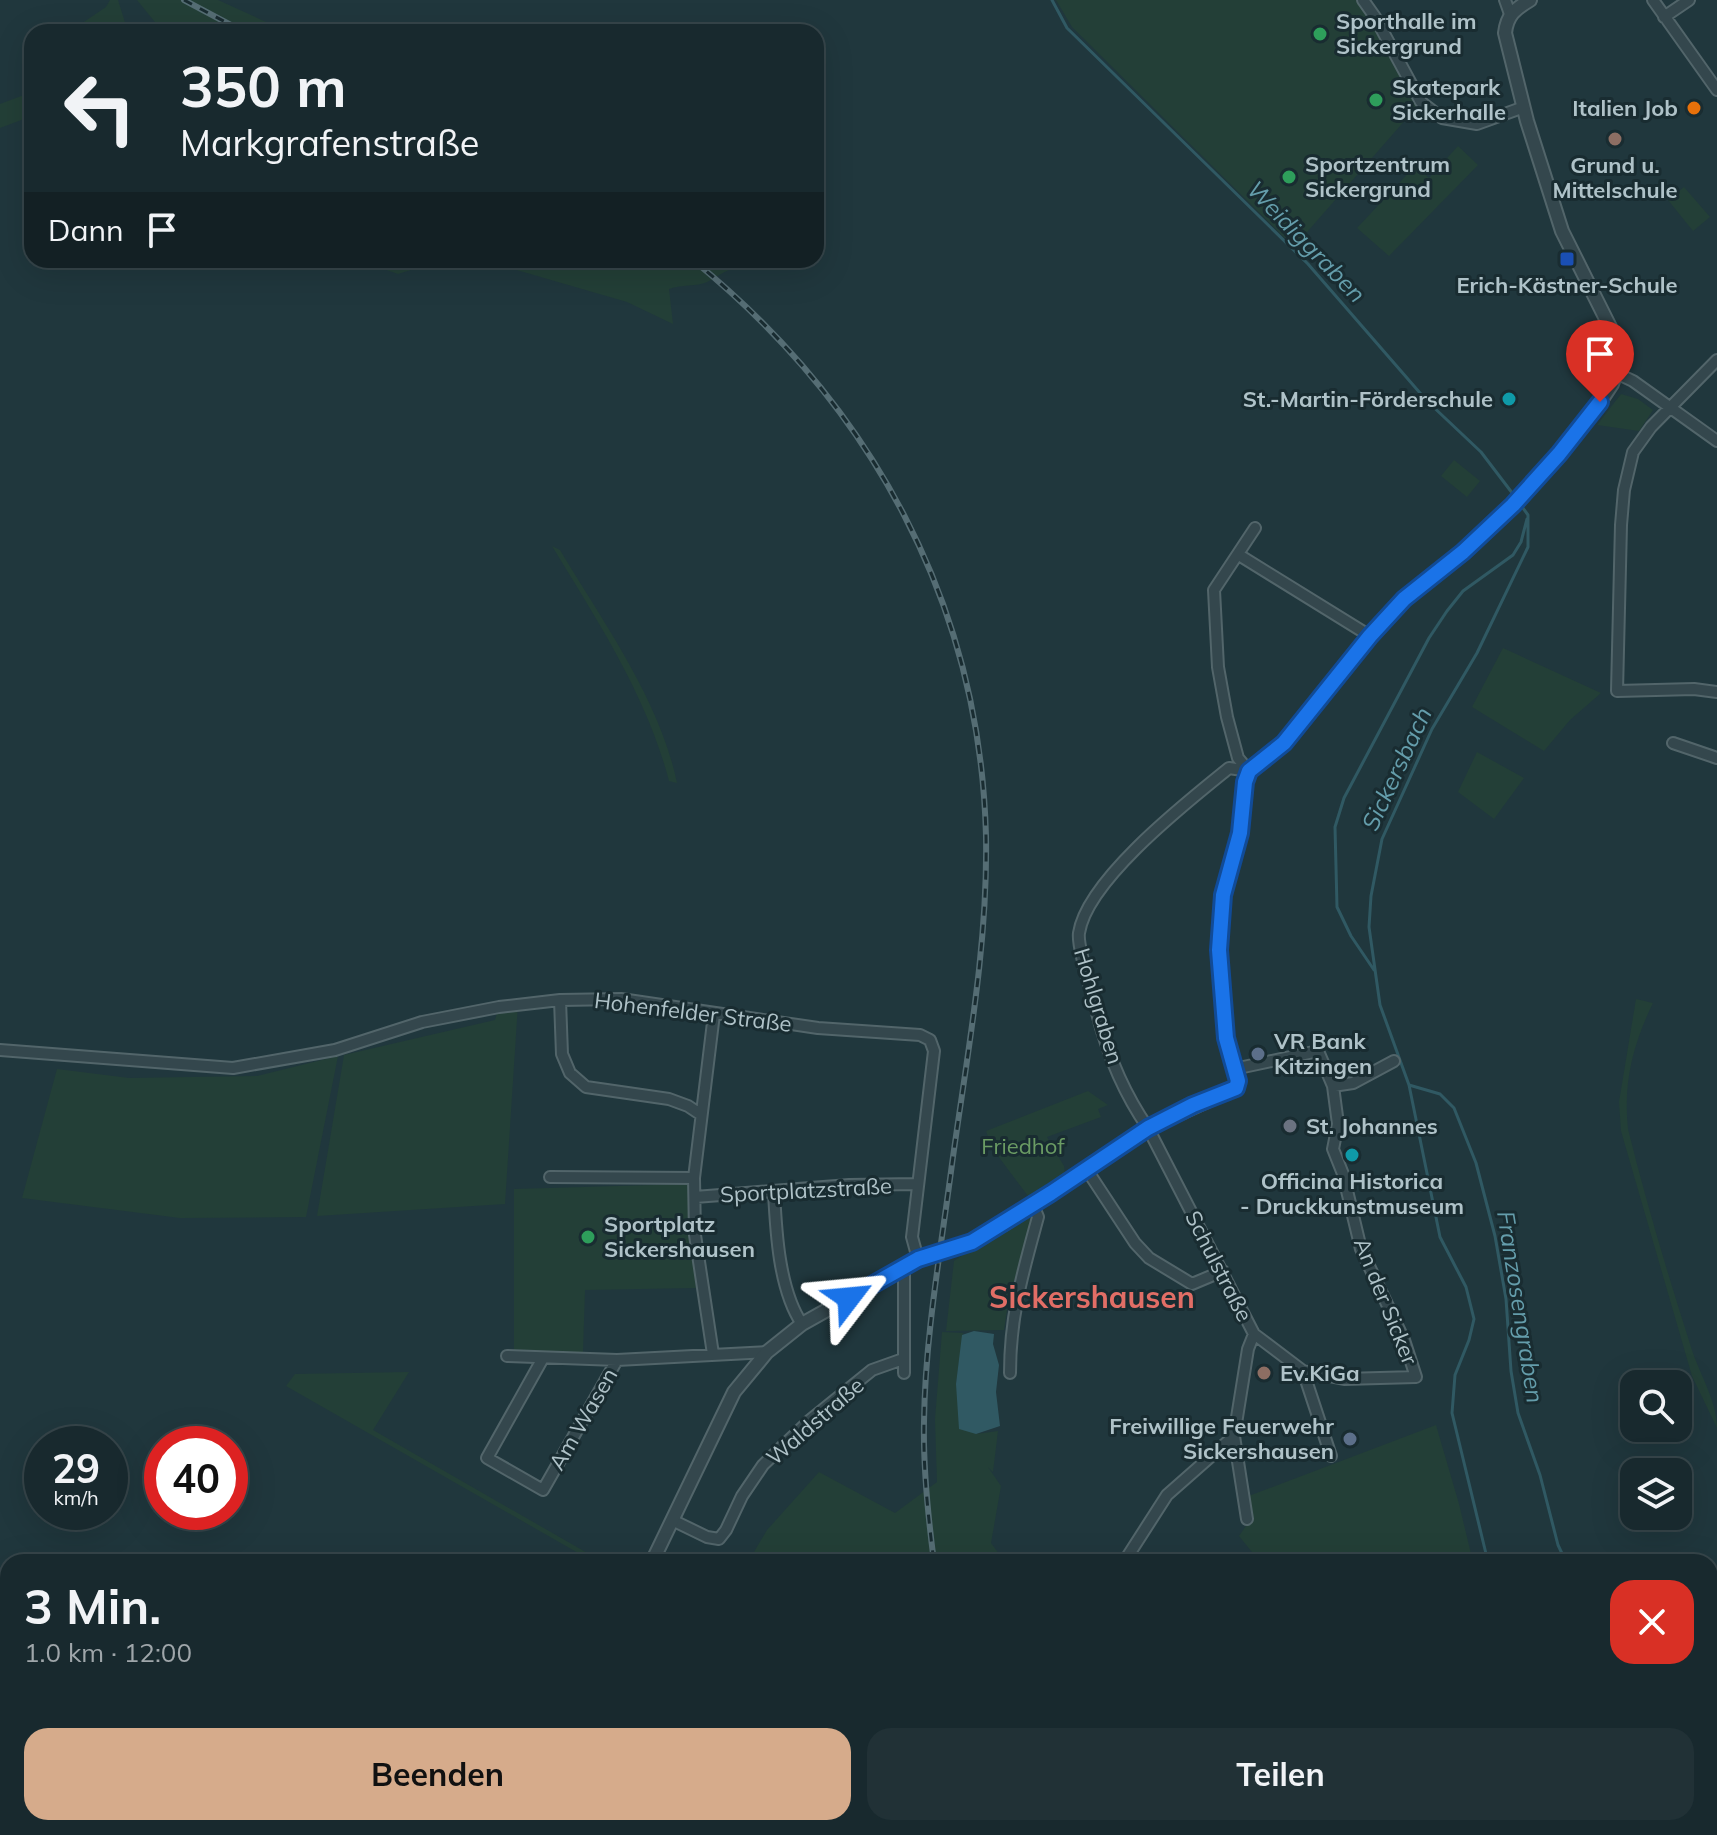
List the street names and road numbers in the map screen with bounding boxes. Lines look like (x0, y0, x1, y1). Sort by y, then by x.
street label: Hohlgraben (1068, 945, 1130, 1067)
street label: Hohenfelder Straße (593, 986, 793, 1038)
street label: Sportplatzstraße (719, 1172, 893, 1208)
street label: Schulstraße (1179, 1206, 1259, 1326)
street label: An der Sicker (1348, 1233, 1424, 1369)
street label: Am Wasen (543, 1363, 623, 1475)
street label: Waldstraße (760, 1371, 870, 1471)

